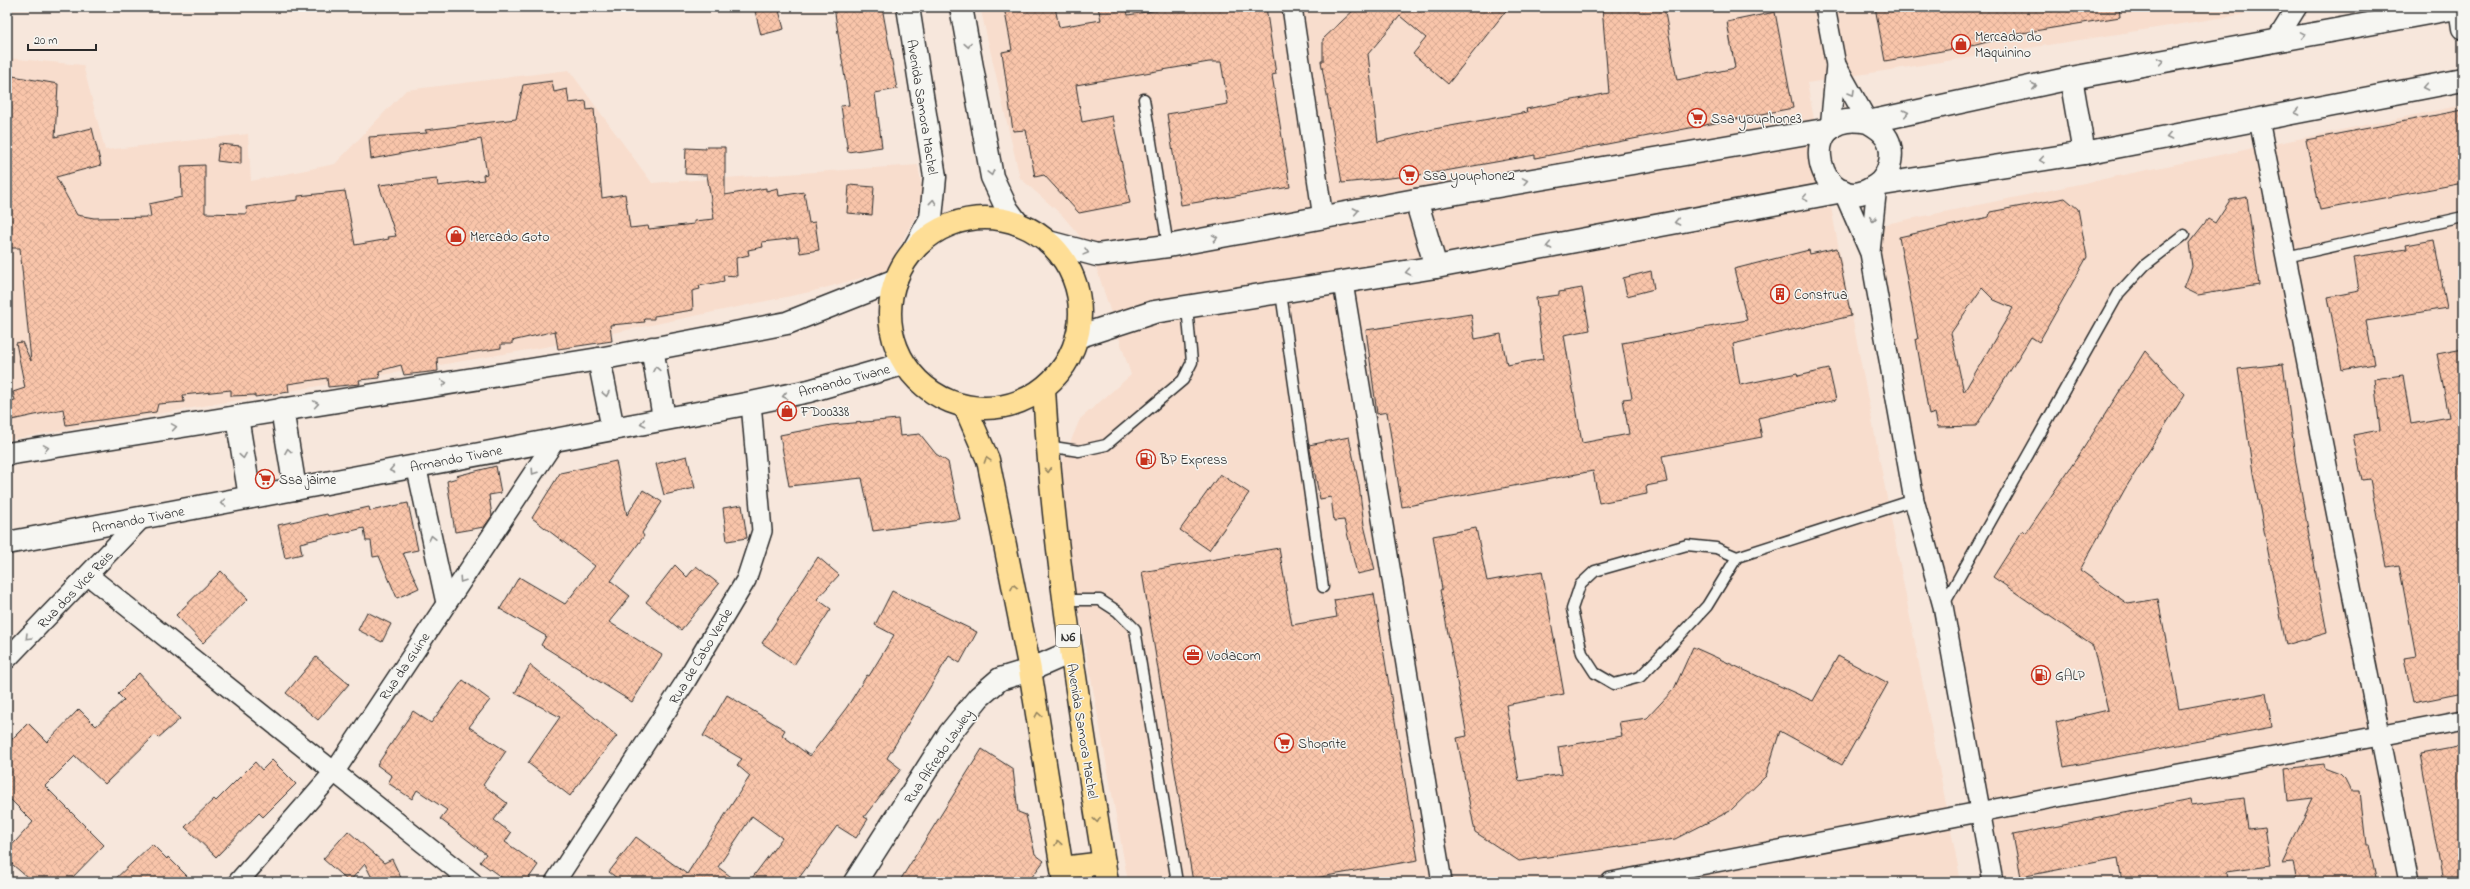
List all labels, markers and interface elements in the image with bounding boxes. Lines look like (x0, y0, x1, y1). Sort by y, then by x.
scale bar (28, 26, 96, 52)
place label: Mercado do Maquinino (1975, 27, 2042, 64)
one-way arrow (2300, 31, 2306, 40)
text: 20 m (34, 32, 57, 50)
shop icon: Mercado do Maquinino (1950, 33, 1972, 55)
street label: Avenida Samora Machel (900, 38, 943, 176)
one-way arrow (963, 42, 971, 48)
one-way arrow (2158, 57, 2164, 66)
one-way arrow (2030, 83, 2037, 91)
one-way arrow (2422, 83, 2428, 91)
one-way arrow (1848, 89, 1855, 96)
supermarket icon: Ssa youphone3 (1686, 107, 1708, 129)
one-way arrow (2294, 108, 2300, 116)
place label: Ssa youphone3 (1711, 109, 1802, 131)
one-way arrow (1903, 110, 1910, 118)
one-way arrow (2166, 132, 2173, 140)
one-way arrow (2038, 155, 2045, 163)
supermarket icon: Ssa youphone2 (1398, 164, 1420, 186)
place label: Ssa youphone2 (1423, 166, 1515, 188)
one-way arrow (987, 170, 995, 176)
one-way arrow (1522, 178, 1529, 186)
one-way arrow (1802, 193, 1808, 202)
one-way arrow (928, 199, 937, 205)
one-way arrow (1353, 208, 1359, 216)
one-way arrow (1869, 216, 1878, 222)
one-way arrow (1674, 217, 1680, 226)
shop icon: Mercado Goto (445, 225, 467, 247)
place label: Mercado Goto (470, 227, 550, 248)
one-way arrow (1211, 234, 1218, 242)
one-way arrow (1546, 241, 1552, 250)
one-way arrow (1082, 247, 1089, 256)
one-way arrow (1405, 267, 1411, 276)
building icon: Construa (1769, 283, 1791, 305)
place label: Construa (1794, 285, 1848, 306)
street label: Armando Tivane (796, 359, 893, 404)
one-way arrow (652, 366, 661, 373)
one-way arrow (441, 379, 447, 388)
one-way arrow (601, 391, 609, 397)
one-way arrow (781, 392, 788, 400)
one-way arrow (313, 400, 319, 409)
shop icon: FD00338 (776, 400, 798, 422)
place label: FD00338 (800, 402, 849, 423)
one-way arrow (640, 418, 646, 426)
one-way arrow (171, 423, 177, 432)
street label: Armando Tivane (408, 440, 505, 479)
one-way arrow (42, 444, 49, 452)
one-way arrow (284, 447, 293, 454)
fuel station icon: BP Express (1135, 448, 1157, 470)
place label: BP Express (1159, 450, 1227, 471)
one-way arrow (239, 453, 247, 459)
one-way arrow (983, 457, 992, 464)
one-way arrow (388, 465, 395, 474)
one-way arrow (532, 467, 539, 474)
one-way arrow (1044, 467, 1053, 473)
supermarket icon: Ssa jaime (254, 468, 276, 490)
place label: Ssa jaime (279, 470, 337, 491)
one-way arrow (220, 498, 226, 506)
street label: Armando Tivane (90, 501, 187, 540)
one-way arrow (428, 535, 436, 541)
street label: Rua dos Vice Reis (33, 546, 119, 634)
one-way arrow (459, 576, 467, 583)
one-way arrow (1010, 584, 1018, 590)
street label: Rua de Cabo Verde (664, 604, 739, 709)
road number: N6 (1056, 625, 1080, 647)
street label: Rua da Guine (375, 628, 436, 705)
one-way arrow (25, 633, 33, 640)
office icon: Vodacom (1182, 644, 1204, 666)
place label: Vodacom (1206, 646, 1261, 667)
street label: Avenida Samora Machel (1060, 662, 1103, 800)
fuel station icon: GALP (2030, 664, 2052, 686)
place label: GALP (2055, 666, 2086, 687)
street label: Rua Alfredo Lawley (899, 705, 980, 809)
one-way arrow (1034, 712, 1042, 718)
supermarket icon: Shoprite (1273, 732, 1295, 754)
place label: Shoprite (1298, 734, 1347, 755)
one-way arrow (1092, 817, 1101, 823)
one-way arrow (1054, 840, 1063, 847)

